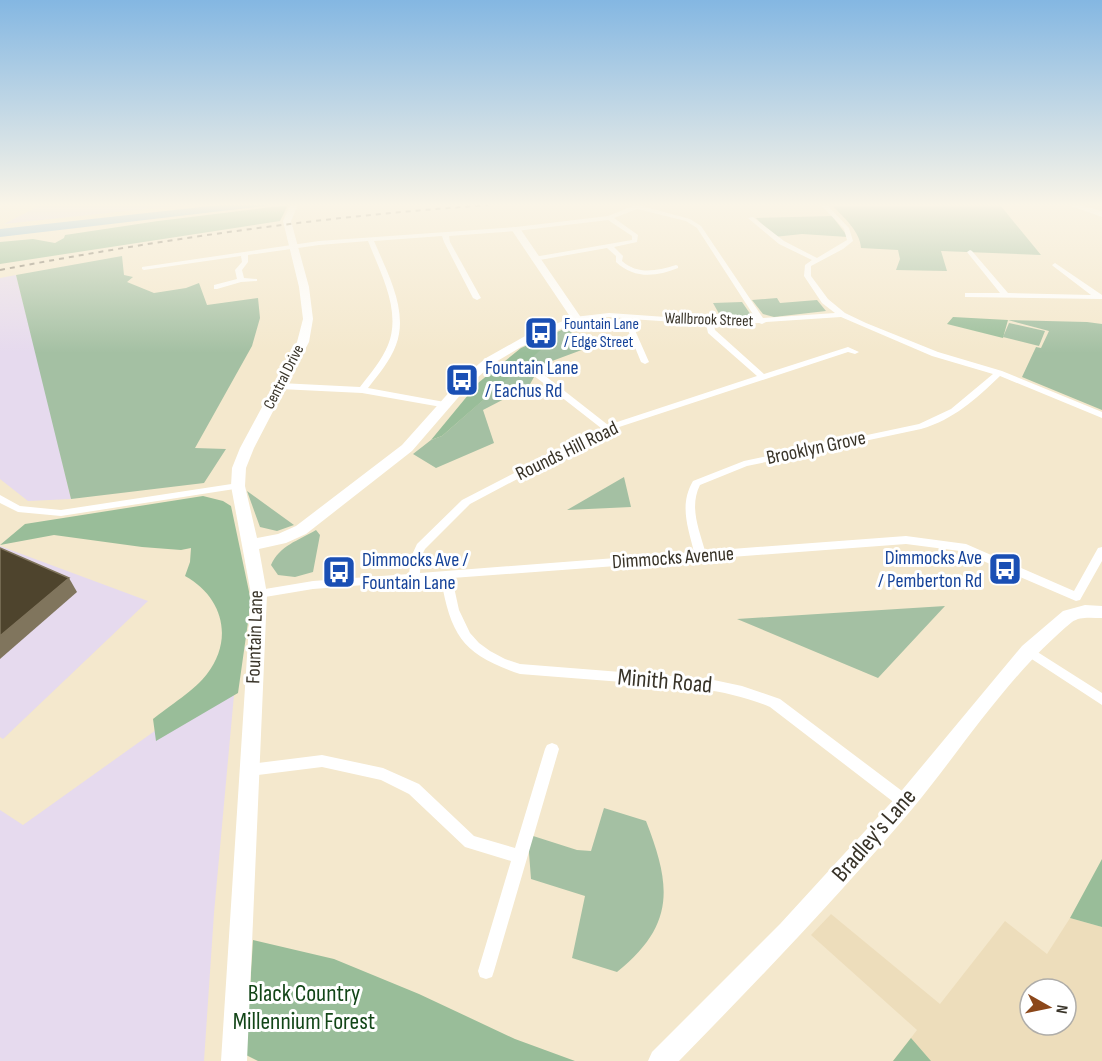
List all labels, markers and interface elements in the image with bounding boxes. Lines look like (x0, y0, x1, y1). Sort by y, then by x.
street label: Wallbrook Street (664, 309, 754, 331)
bus stop icon: Fountain Lane / Edge Street (523, 315, 559, 351)
place label: Fountain Lane / Edge Street (564, 315, 639, 352)
street label: Central Drive (260, 342, 308, 412)
place label: Fountain Lane / Eachus Rd (485, 356, 579, 403)
bus stop icon: Fountain Lane / Eachus Rd (444, 362, 480, 398)
street label: Rounds Hill Road (512, 416, 622, 486)
street label: Brooklyn Grove (764, 426, 868, 470)
street label: Dimmocks Avenue (611, 542, 735, 574)
place label: Dimmocks Ave / Pemberton Rd (878, 546, 982, 593)
place label: Dimmocks Ave / Fountain Lane (362, 548, 468, 595)
bus stop icon: Dimmocks Ave / Pemberton Rd (987, 551, 1023, 587)
bus stop icon: Dimmocks Ave / Fountain Lane (321, 554, 357, 590)
street label: Fountain Lane (241, 590, 269, 684)
street label: Minith Road (616, 662, 714, 700)
street label: Bradley's Lane (826, 783, 922, 887)
north arrow (1018, 977, 1078, 1037)
park label: Black Country Millennium Forest (233, 979, 375, 1036)
text: N (1051, 1003, 1071, 1015)

